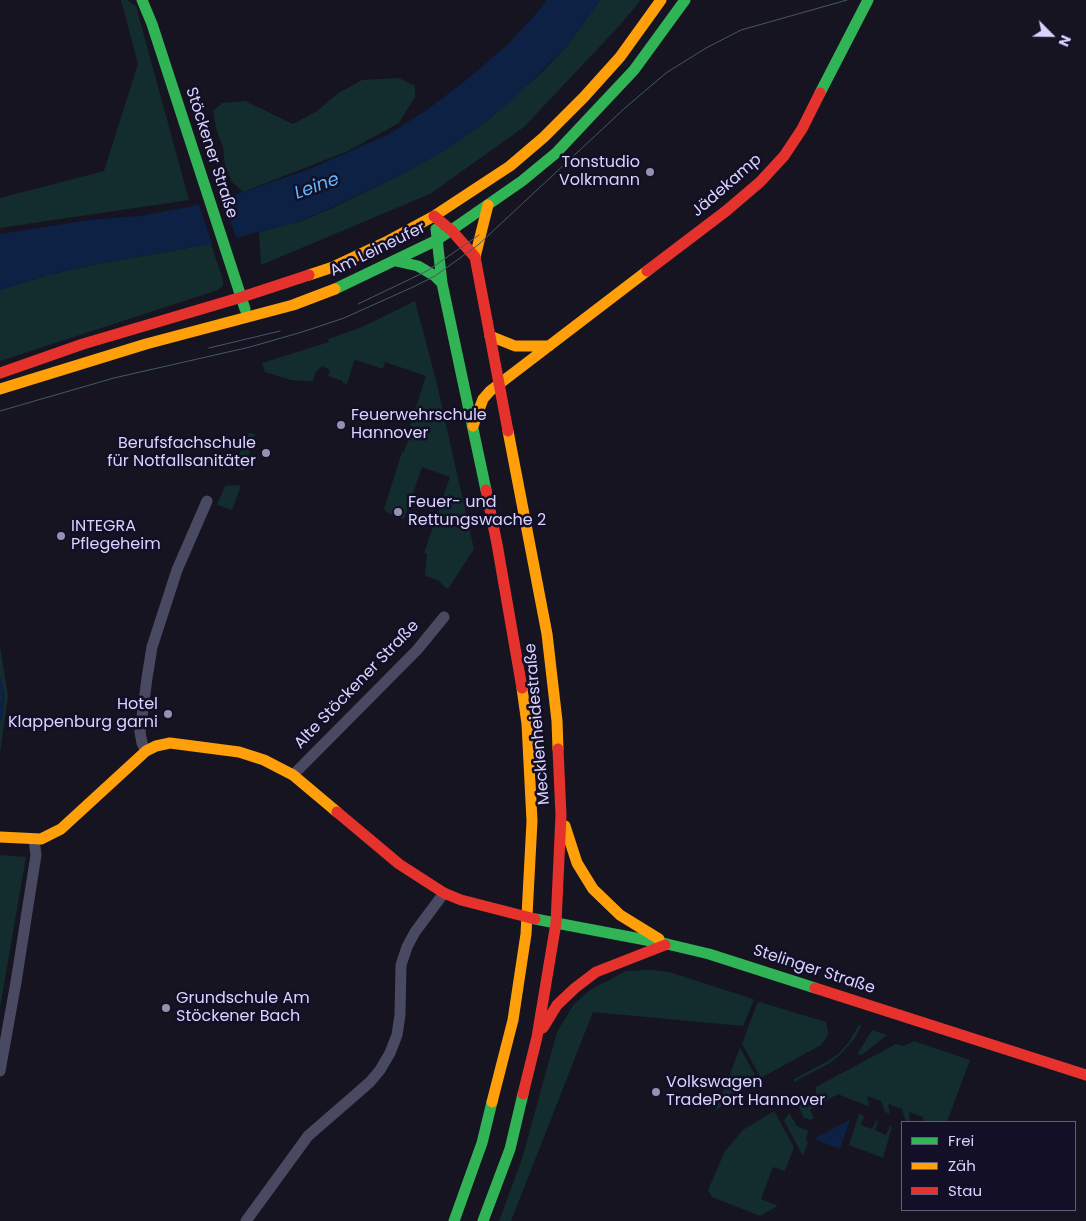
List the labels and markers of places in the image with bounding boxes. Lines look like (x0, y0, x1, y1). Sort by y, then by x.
place label: Tonstudio Volkmann (559, 153, 640, 191)
marker: Tonstudio Volkmann (644, 166, 656, 178)
place label: Feuerwehrschule Hannover (351, 406, 487, 444)
marker: Feuerwehrschule Hannover (335, 419, 347, 431)
place label: Berufsfachschule für Notfallsanitäter (107, 434, 256, 472)
marker: Berufsfachschule für Notfallsanitäter (260, 447, 272, 459)
place label: Feuer- und Rettungswache 2 (408, 493, 546, 531)
marker: Feuer- und Rettungswache 2 (392, 506, 404, 518)
place label: INTEGRA Pflegeheim (71, 517, 161, 555)
marker: INTEGRA Pflegeheim (55, 530, 67, 542)
place label: Hotel Klappenburg garni (8, 695, 158, 733)
marker: Hotel Klappenburg garni (162, 708, 174, 720)
place label: Grundschule Am Stöckener Bach (176, 989, 310, 1027)
marker: Grundschule Am Stöckener Bach (160, 1002, 172, 1014)
place label: Volkswagen TradePort Hannover (666, 1073, 825, 1111)
marker: Volkswagen TradePort Hannover (650, 1086, 662, 1098)

